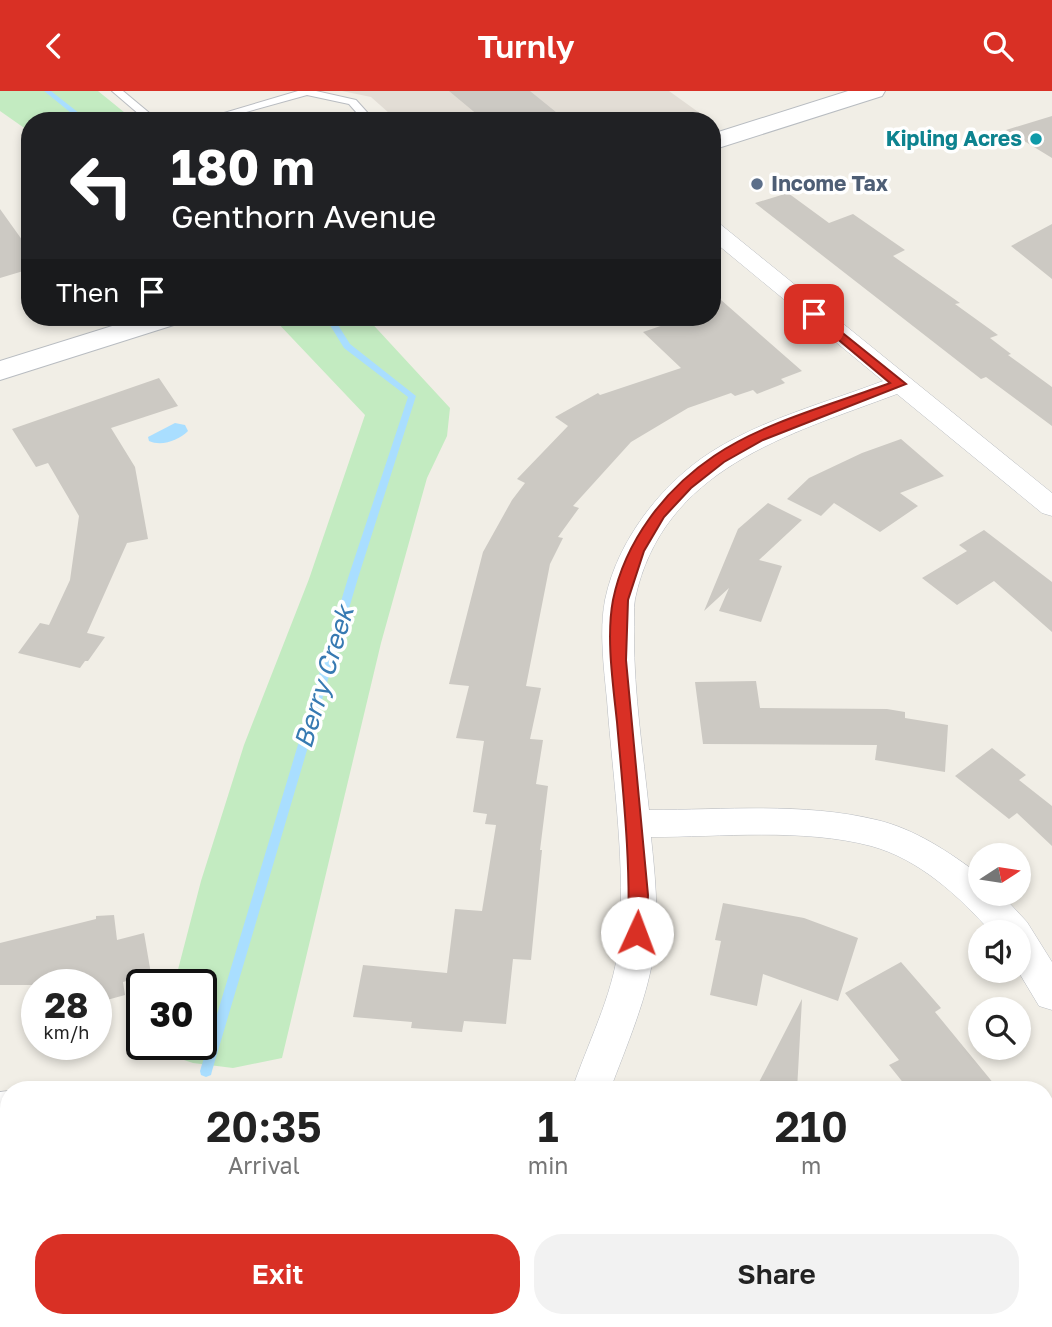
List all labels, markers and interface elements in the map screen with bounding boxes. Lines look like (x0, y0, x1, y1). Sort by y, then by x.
icon: back (35, 27, 73, 65)
text: Turnly (477, 27, 575, 65)
icon: search (979, 27, 1017, 65)
place label: Kipling Acres (886, 125, 1022, 151)
marker: Kipling Acres (1028, 131, 1044, 147)
text: 180 m (171, 137, 315, 196)
icon: left (56, 140, 147, 231)
place label: Income Tax (771, 170, 888, 196)
marker: Income Tax (749, 176, 765, 192)
text: Genthorn Avenue (171, 197, 436, 235)
icon: arrive (133, 273, 171, 311)
text: Then (56, 277, 119, 308)
pin (784, 284, 844, 344)
icon: arrive (795, 295, 833, 333)
water label: Berry Creek (287, 600, 361, 752)
north arrow (968, 843, 1031, 907)
map controls (968, 843, 1031, 1060)
position arrow (600, 896, 674, 970)
button: sound (968, 920, 1031, 983)
speed limit sign: 30 (126, 969, 217, 1060)
text: 28 (45, 984, 88, 1026)
button: search (968, 997, 1031, 1060)
text: km/h (44, 1021, 89, 1043)
text: 20:35 (206, 1101, 322, 1151)
text: 1 (538, 1101, 559, 1151)
text: 210 (775, 1101, 848, 1151)
text: Arrival (228, 1151, 300, 1179)
text: min (528, 1151, 569, 1179)
text: m (801, 1151, 821, 1179)
button: Exit (35, 1234, 520, 1314)
button: Share (534, 1234, 1019, 1314)

